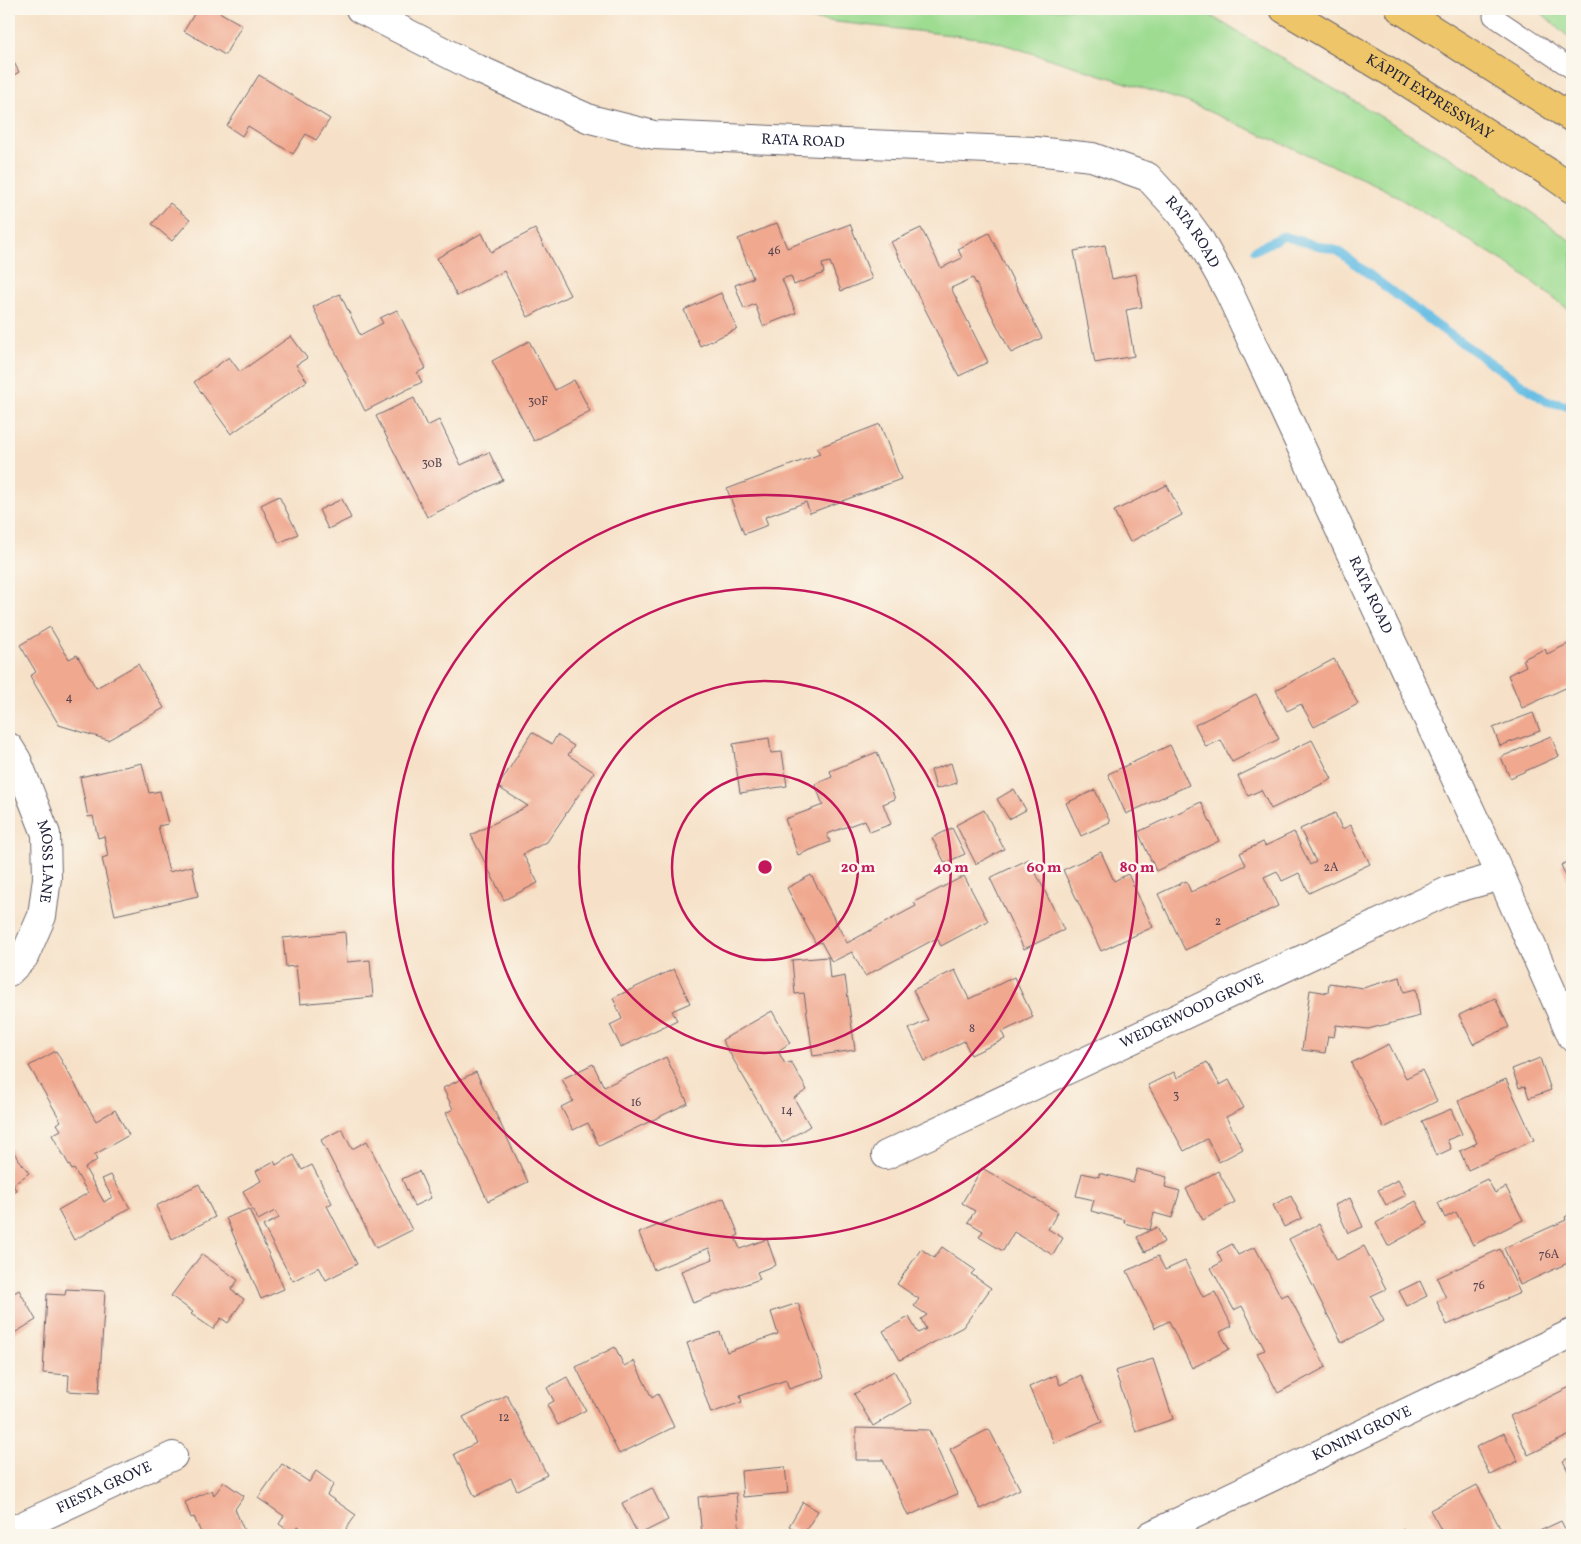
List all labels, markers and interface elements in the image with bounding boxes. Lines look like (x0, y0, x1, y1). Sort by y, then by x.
street label: KĀPITI EXPRESSWAY (1362, 49, 1498, 145)
street label: RATA ROAD (761, 129, 845, 153)
street label: RATA ROAD (1160, 191, 1224, 272)
house number: 46 (767, 243, 781, 259)
house number: 30F (528, 394, 548, 410)
house number: 30B (422, 456, 442, 472)
street label: RATA ROAD (1343, 553, 1397, 638)
house number: 4 (65, 690, 73, 706)
street label: MOSS LANE (31, 817, 58, 904)
centre of rings (756, 858, 774, 876)
text: 20 m (841, 858, 876, 879)
text: 40 m (933, 858, 969, 879)
text: 60 m (1027, 858, 1062, 879)
text: 80 m (1120, 858, 1155, 879)
house number: 2A (1324, 860, 1339, 876)
house number: 2 (1215, 914, 1221, 930)
street label: WEDGEWOOD GROVE (1117, 968, 1267, 1054)
house number: 8 (969, 1021, 975, 1037)
house number: 3 (1173, 1088, 1179, 1104)
house number: 16 (631, 1095, 641, 1111)
house number: 14 (781, 1103, 793, 1119)
house number: 76A (1539, 1247, 1560, 1263)
house number: 76 (1473, 1278, 1485, 1294)
street label: KONINI GROVE (1309, 1401, 1415, 1467)
house number: 12 (498, 1410, 510, 1426)
street label: FIESTA GROVE (53, 1457, 155, 1519)

